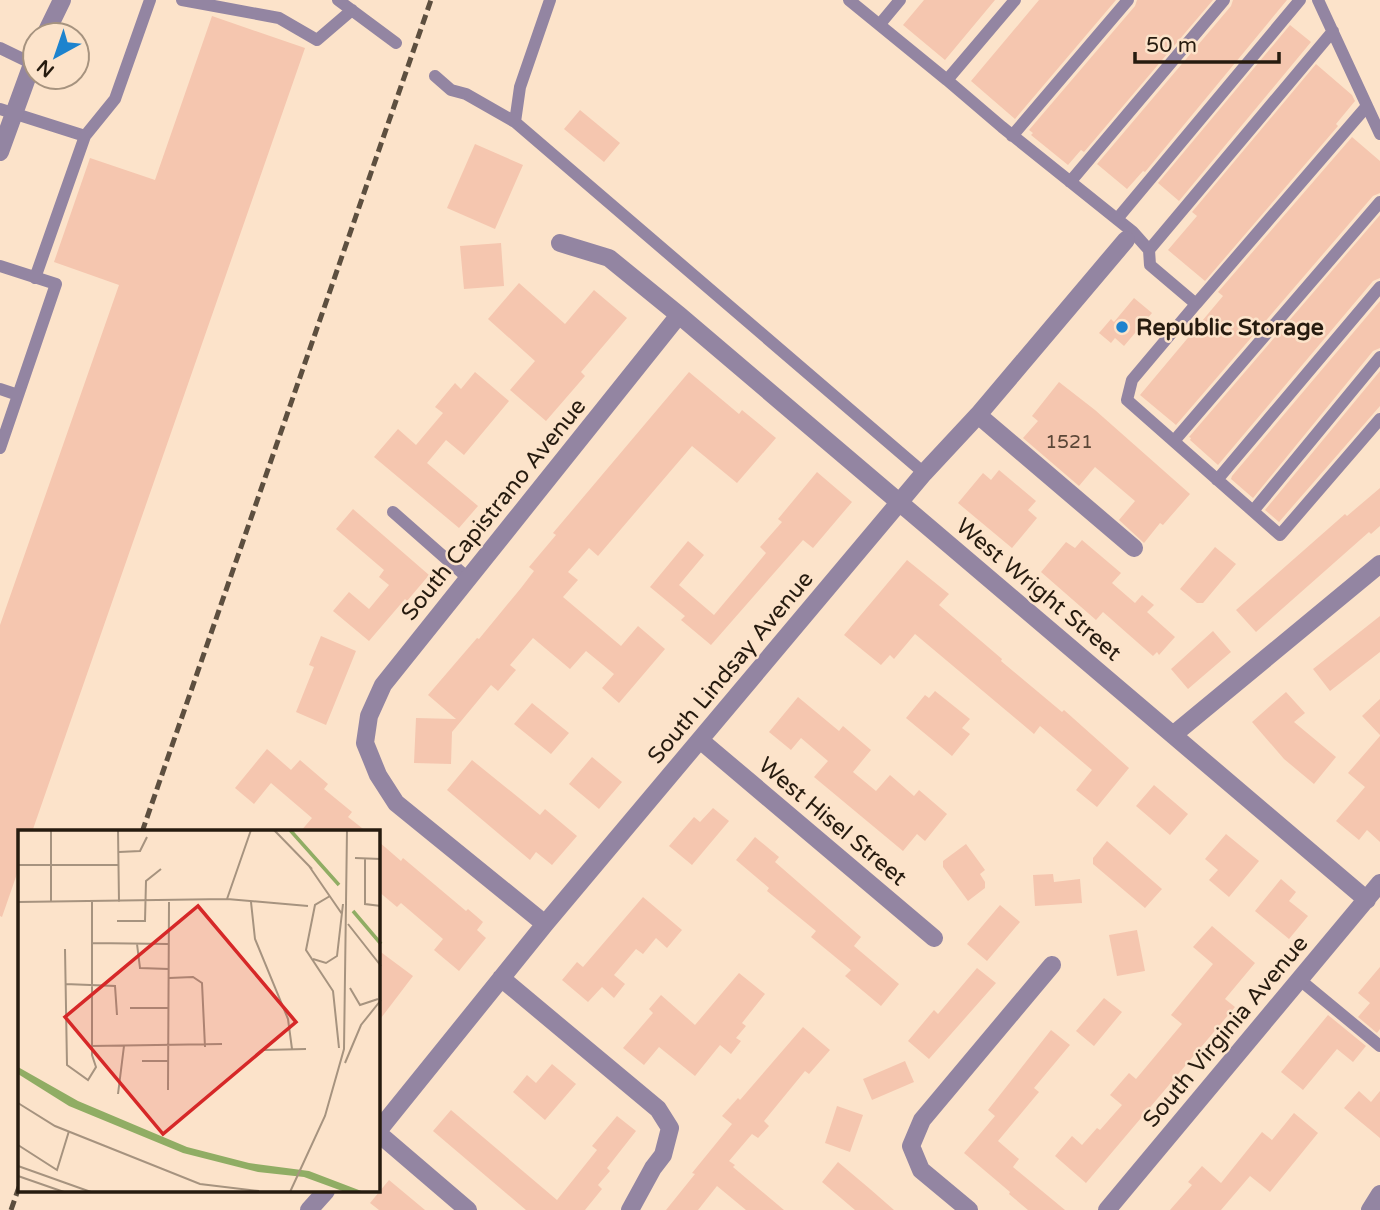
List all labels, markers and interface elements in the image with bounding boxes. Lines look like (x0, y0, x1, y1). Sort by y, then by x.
north arrow (21, 21, 91, 91)
scale bar (1135, 21, 1278, 65)
text: 50 m (1146, 33, 1197, 58)
text: N (33, 55, 59, 82)
place label: Republic Storage (1136, 314, 1324, 342)
marker: Republic Storage (1114, 319, 1130, 335)
street label: South Capistrano Avenue (395, 393, 592, 626)
house number: 1521 (1045, 431, 1093, 453)
street label: West Wright Street (950, 512, 1127, 667)
street label: South Lindsay Avenue (642, 566, 820, 770)
street label: West Hisel Street (752, 751, 912, 892)
inset map (18, 830, 380, 1192)
street label: South Virginia Avenue (1137, 930, 1314, 1133)

